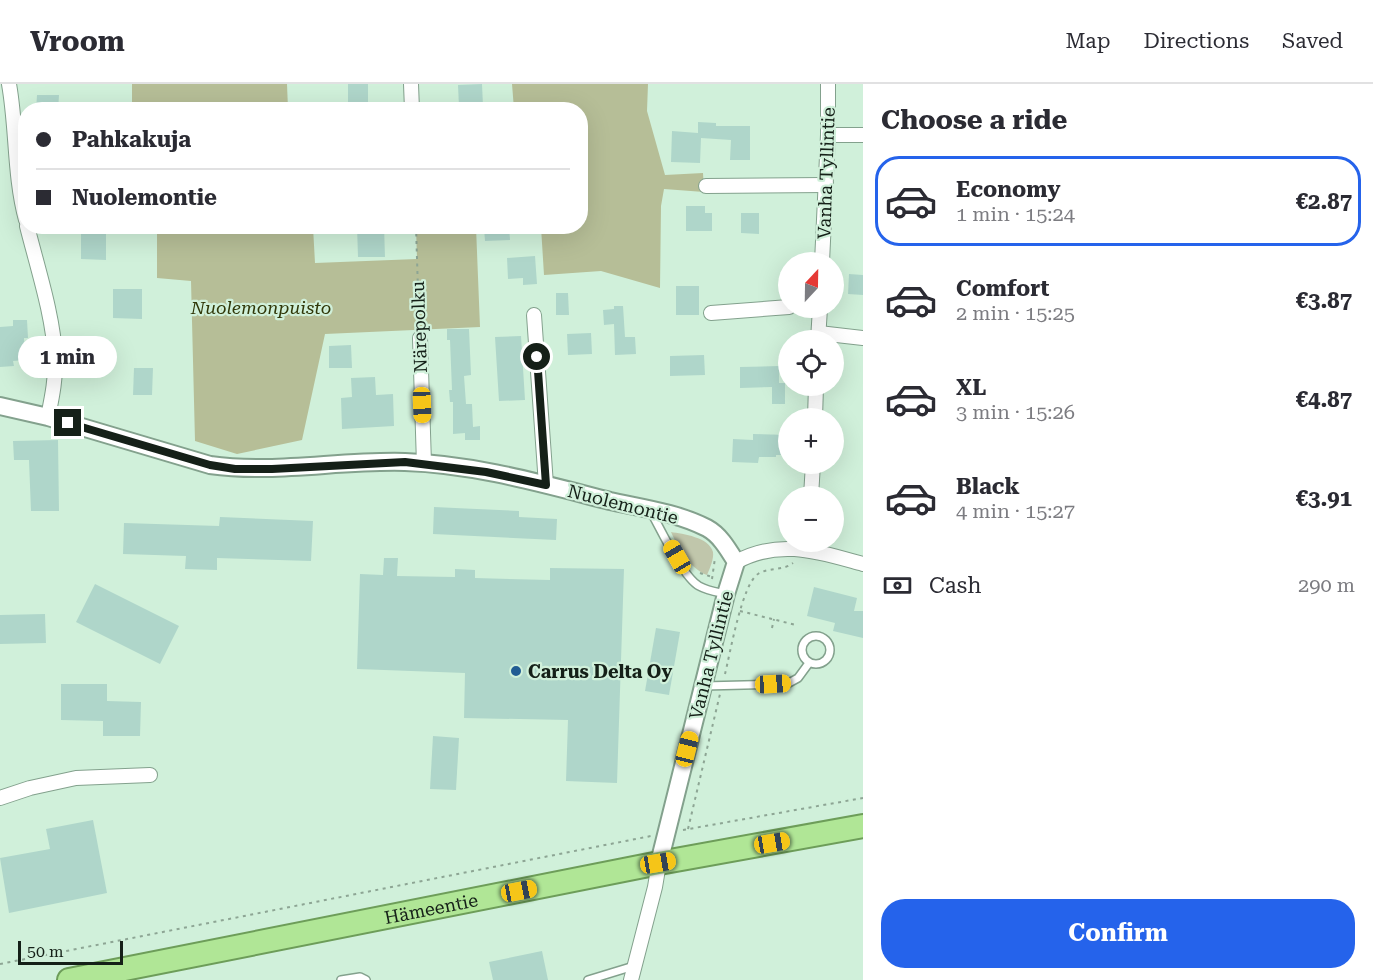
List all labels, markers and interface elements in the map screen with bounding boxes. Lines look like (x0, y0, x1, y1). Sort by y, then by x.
text: Vroom (30, 25, 125, 58)
text: Map (1066, 29, 1110, 53)
text: Directions (1143, 29, 1249, 53)
text: Saved (1282, 29, 1343, 53)
text: Choose a ride (881, 104, 1067, 136)
street label: Vanha Tyllintie (813, 107, 839, 239)
text: Pahkakuja (72, 127, 191, 152)
icon: car (884, 174, 938, 228)
text: Economy (956, 177, 1060, 202)
text: Nuolemontie (72, 185, 217, 210)
text: €2.87 (1296, 189, 1352, 214)
text: 1 min · 15:24 (956, 202, 1075, 226)
north arrow (778, 252, 844, 318)
map controls (778, 252, 844, 552)
icon: car (884, 273, 938, 327)
text: Comfort (956, 276, 1049, 301)
street label: Närepolku (407, 281, 431, 373)
text: €3.87 (1296, 288, 1352, 313)
park label: Nuolemonpuisto (190, 297, 331, 318)
text: 2 min · 15:25 (956, 301, 1075, 325)
button: locate (778, 330, 844, 396)
callout: 1 min (19, 336, 118, 378)
route start (523, 343, 550, 370)
text: 1 min (40, 345, 95, 369)
icon: car (884, 372, 938, 426)
text: XL (956, 375, 986, 400)
car (412, 387, 432, 423)
text: €4.87 (1296, 387, 1352, 412)
text: 3 min · 15:26 (956, 400, 1075, 424)
button: + (778, 408, 844, 474)
route end (54, 409, 81, 436)
icon: car (884, 471, 938, 525)
text: Black (956, 474, 1020, 499)
street label: Nuolemontie (565, 480, 681, 528)
button: − (778, 486, 844, 552)
text: €3.91 (1296, 486, 1352, 511)
text: 4 min · 15:27 (956, 499, 1075, 523)
car (660, 537, 694, 577)
icon: cash (881, 569, 914, 602)
text: Cash (929, 573, 981, 598)
text: 290 m (1298, 573, 1355, 597)
street label: Vanha Tyllintie (685, 588, 737, 722)
place label: Carrus Delta Oy (528, 661, 672, 682)
marker: Carrus Delta Oy (509, 664, 523, 678)
car (755, 674, 791, 694)
car (674, 729, 700, 769)
car (753, 831, 791, 855)
car (639, 851, 677, 875)
car (500, 879, 538, 903)
street label: Hämeentie (382, 889, 480, 928)
button: Confirm (881, 899, 1355, 968)
scale bar (18, 938, 123, 966)
text: 50 m (27, 942, 64, 961)

